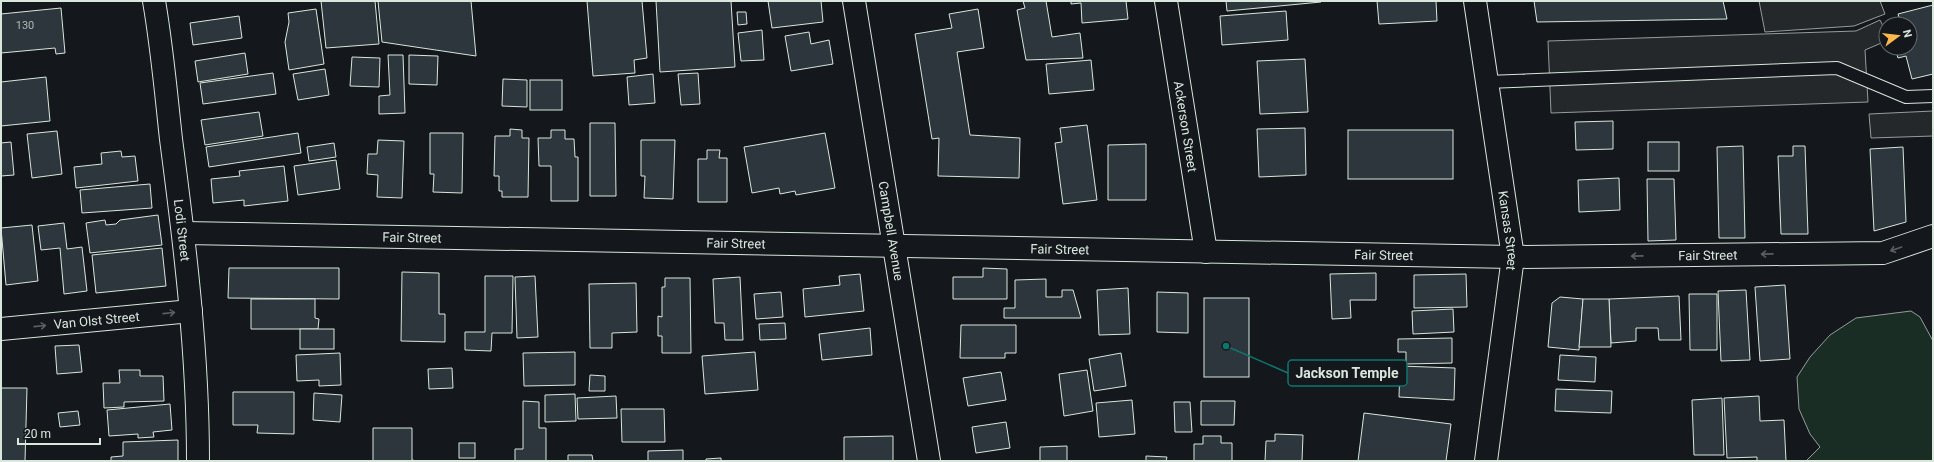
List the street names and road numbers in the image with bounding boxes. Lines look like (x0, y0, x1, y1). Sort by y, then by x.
street label: Ackerson Street (1171, 80, 1200, 173)
street label: Campbell Avenue (876, 180, 907, 282)
street label: Kansas Street (1495, 190, 1520, 271)
street label: Lodi Street (171, 198, 193, 262)
street label: Fair Street (382, 230, 442, 246)
street label: Fair Street (706, 235, 766, 252)
street label: Fair Street (1030, 241, 1090, 257)
street label: Fair Street (1354, 247, 1414, 263)
street label: Fair Street (1678, 248, 1737, 263)
street label: Van Olst Street (53, 309, 140, 332)

